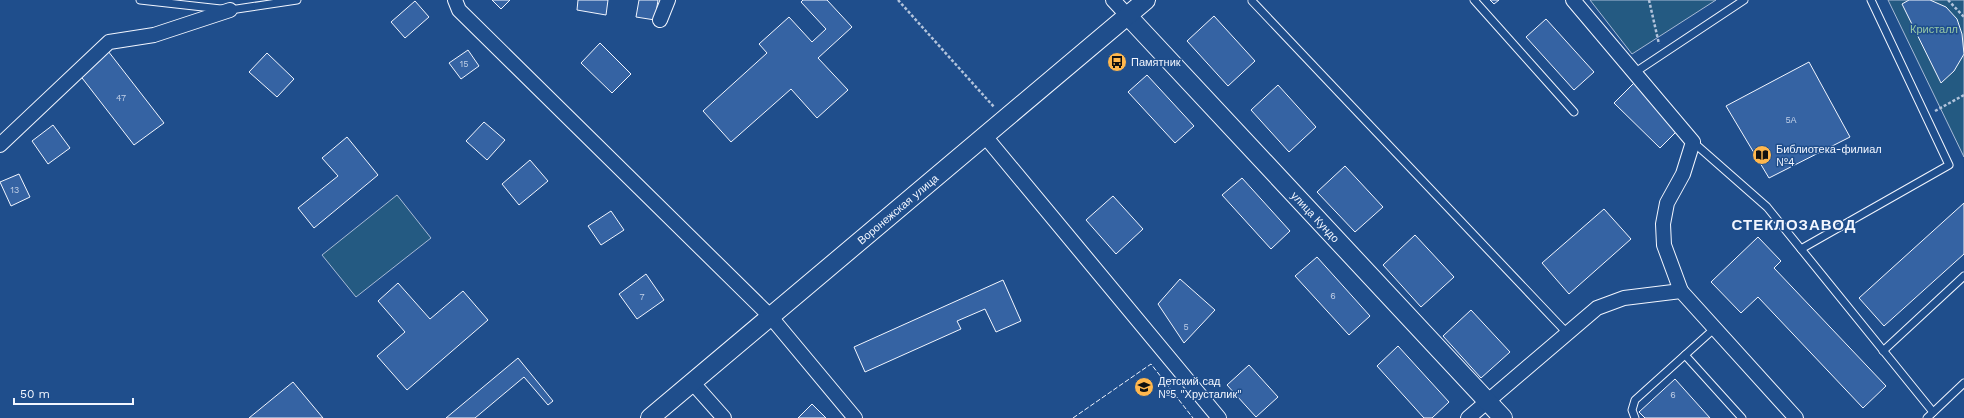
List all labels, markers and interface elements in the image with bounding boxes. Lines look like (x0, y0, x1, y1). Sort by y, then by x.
park label: Кристалл (1910, 23, 1958, 36)
bus stop icon: Памятник (1106, 51, 1128, 73)
place label: Памятник (1131, 56, 1181, 69)
house number: 15 (460, 59, 468, 69)
house number: 47 (116, 93, 126, 103)
house number: 5А (1785, 115, 1797, 125)
place label: Библиотека-филиал №4 (1776, 143, 1882, 169)
library icon: Библиотека-филиал №4 (1751, 144, 1773, 166)
street label: Воронежская улица (855, 171, 942, 247)
house number: 13 (11, 185, 19, 195)
street label: улица Кундо (1288, 189, 1342, 245)
district label: СТЕКЛОЗАВОД (1732, 216, 1856, 234)
house number: 6 (1330, 291, 1336, 301)
house number: 7 (639, 292, 645, 302)
house number: 5 (1183, 322, 1189, 332)
place label: Детский сад №5 "Хрусталик" (1158, 375, 1242, 401)
school or university icon: Детский сад №5 "Хрусталик" (1133, 376, 1155, 398)
scale bar (14, 380, 133, 406)
text: 50 m (20, 387, 50, 401)
house number: 6 (1670, 390, 1676, 400)

